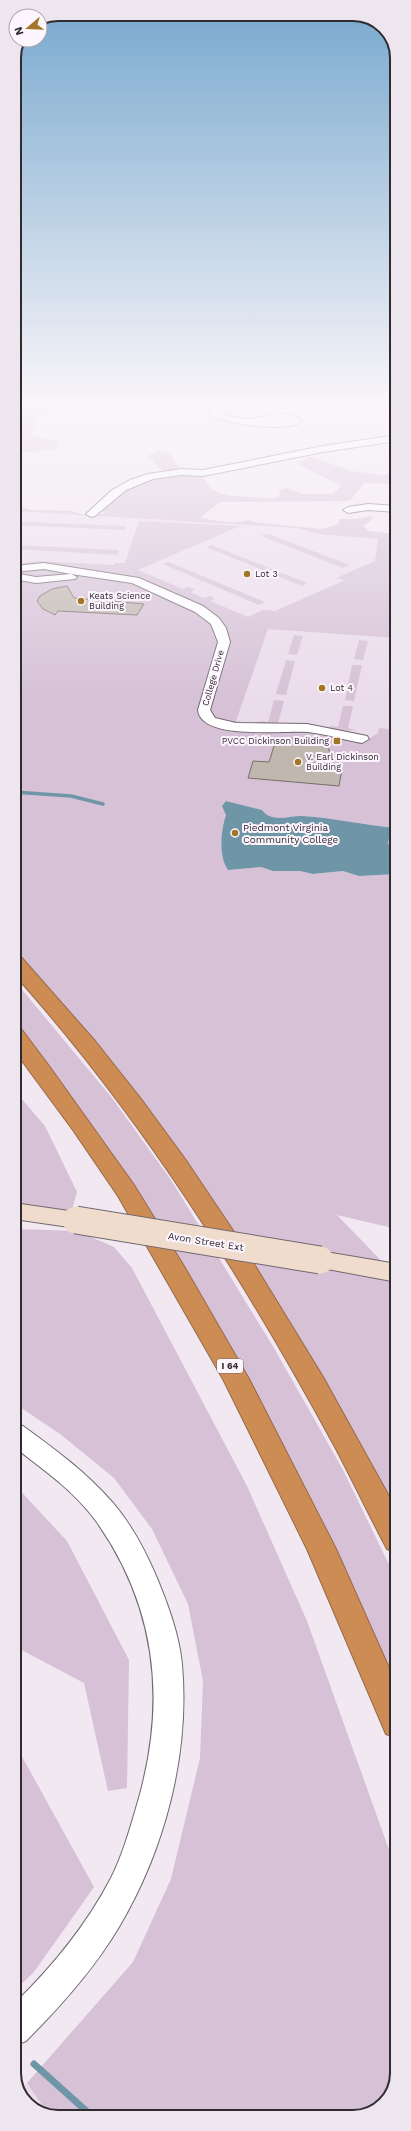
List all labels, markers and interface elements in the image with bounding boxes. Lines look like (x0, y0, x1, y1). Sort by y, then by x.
north arrow (8, 8, 48, 48)
text: N (12, 25, 26, 37)
marker: Lot 3 (242, 569, 252, 579)
place label: Lot 3 (255, 569, 278, 579)
place label: Keats Science Building (89, 591, 150, 611)
marker: Keats Science Building (76, 596, 86, 606)
street label: College Drive (200, 649, 226, 707)
marker: Lot 4 (317, 683, 327, 693)
place label: Lot 4 (330, 683, 353, 693)
place label: PVCC Dickinson Building (222, 736, 329, 746)
marker: PVCC Dickinson Building (332, 736, 342, 746)
place label: V. Earl Dickinson Building (306, 752, 379, 772)
marker: V. Earl Dickinson Building (293, 757, 303, 767)
place label: Piedmont Virginia Community College (243, 822, 339, 845)
marker: Piedmont Virginia Community College (230, 828, 240, 838)
street label: Avon Street Ext (167, 1230, 245, 1253)
road number: I 64 (217, 1359, 243, 1373)

